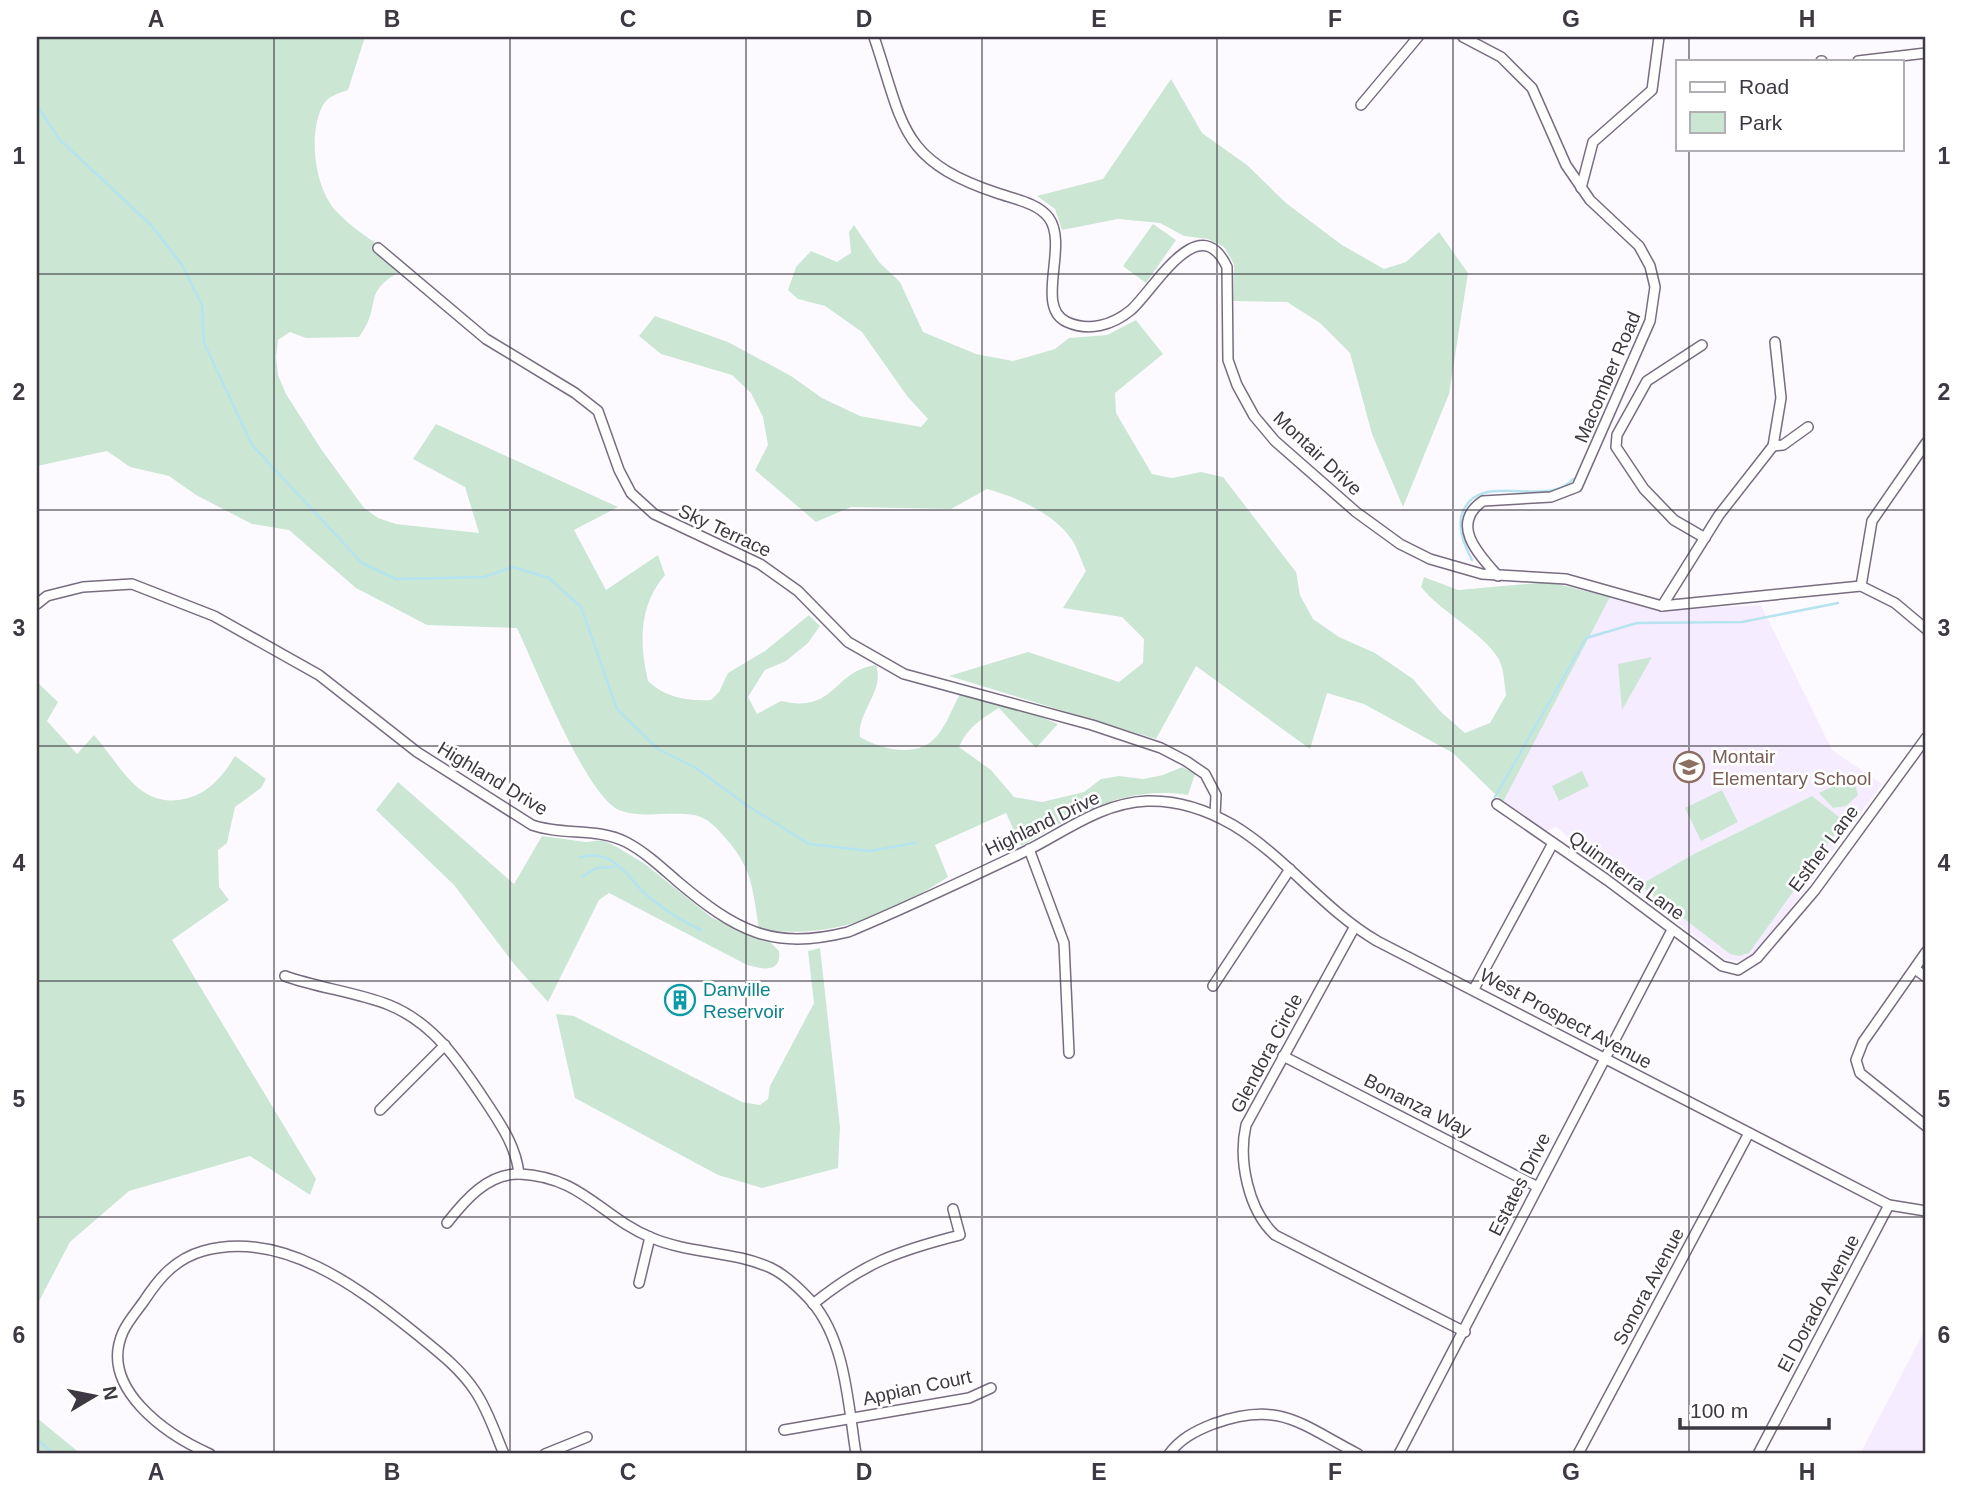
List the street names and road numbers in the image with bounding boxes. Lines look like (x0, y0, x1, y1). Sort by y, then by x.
street label: Macomber Road (1570, 308, 1645, 446)
street label: Montair Drive (1269, 407, 1366, 500)
street label: Sky Terrace (675, 500, 775, 561)
street label: Highland Drive (434, 737, 552, 820)
street label: Highland Drive (982, 787, 1103, 860)
street label: Esther Lane (1784, 801, 1863, 896)
street label: Quinnterra Lane (1565, 827, 1688, 924)
street label: West Prospect Avenue (1476, 964, 1655, 1073)
street label: Glendora Circle (1226, 990, 1307, 1116)
street label: Bonanza Way (1361, 1069, 1475, 1142)
street label: Estates Drive (1484, 1129, 1554, 1239)
street label: Sonora Avenue (1609, 1224, 1688, 1348)
street label: El Dorado Avenue (1773, 1231, 1864, 1376)
street label: Appian Court (861, 1366, 974, 1409)

